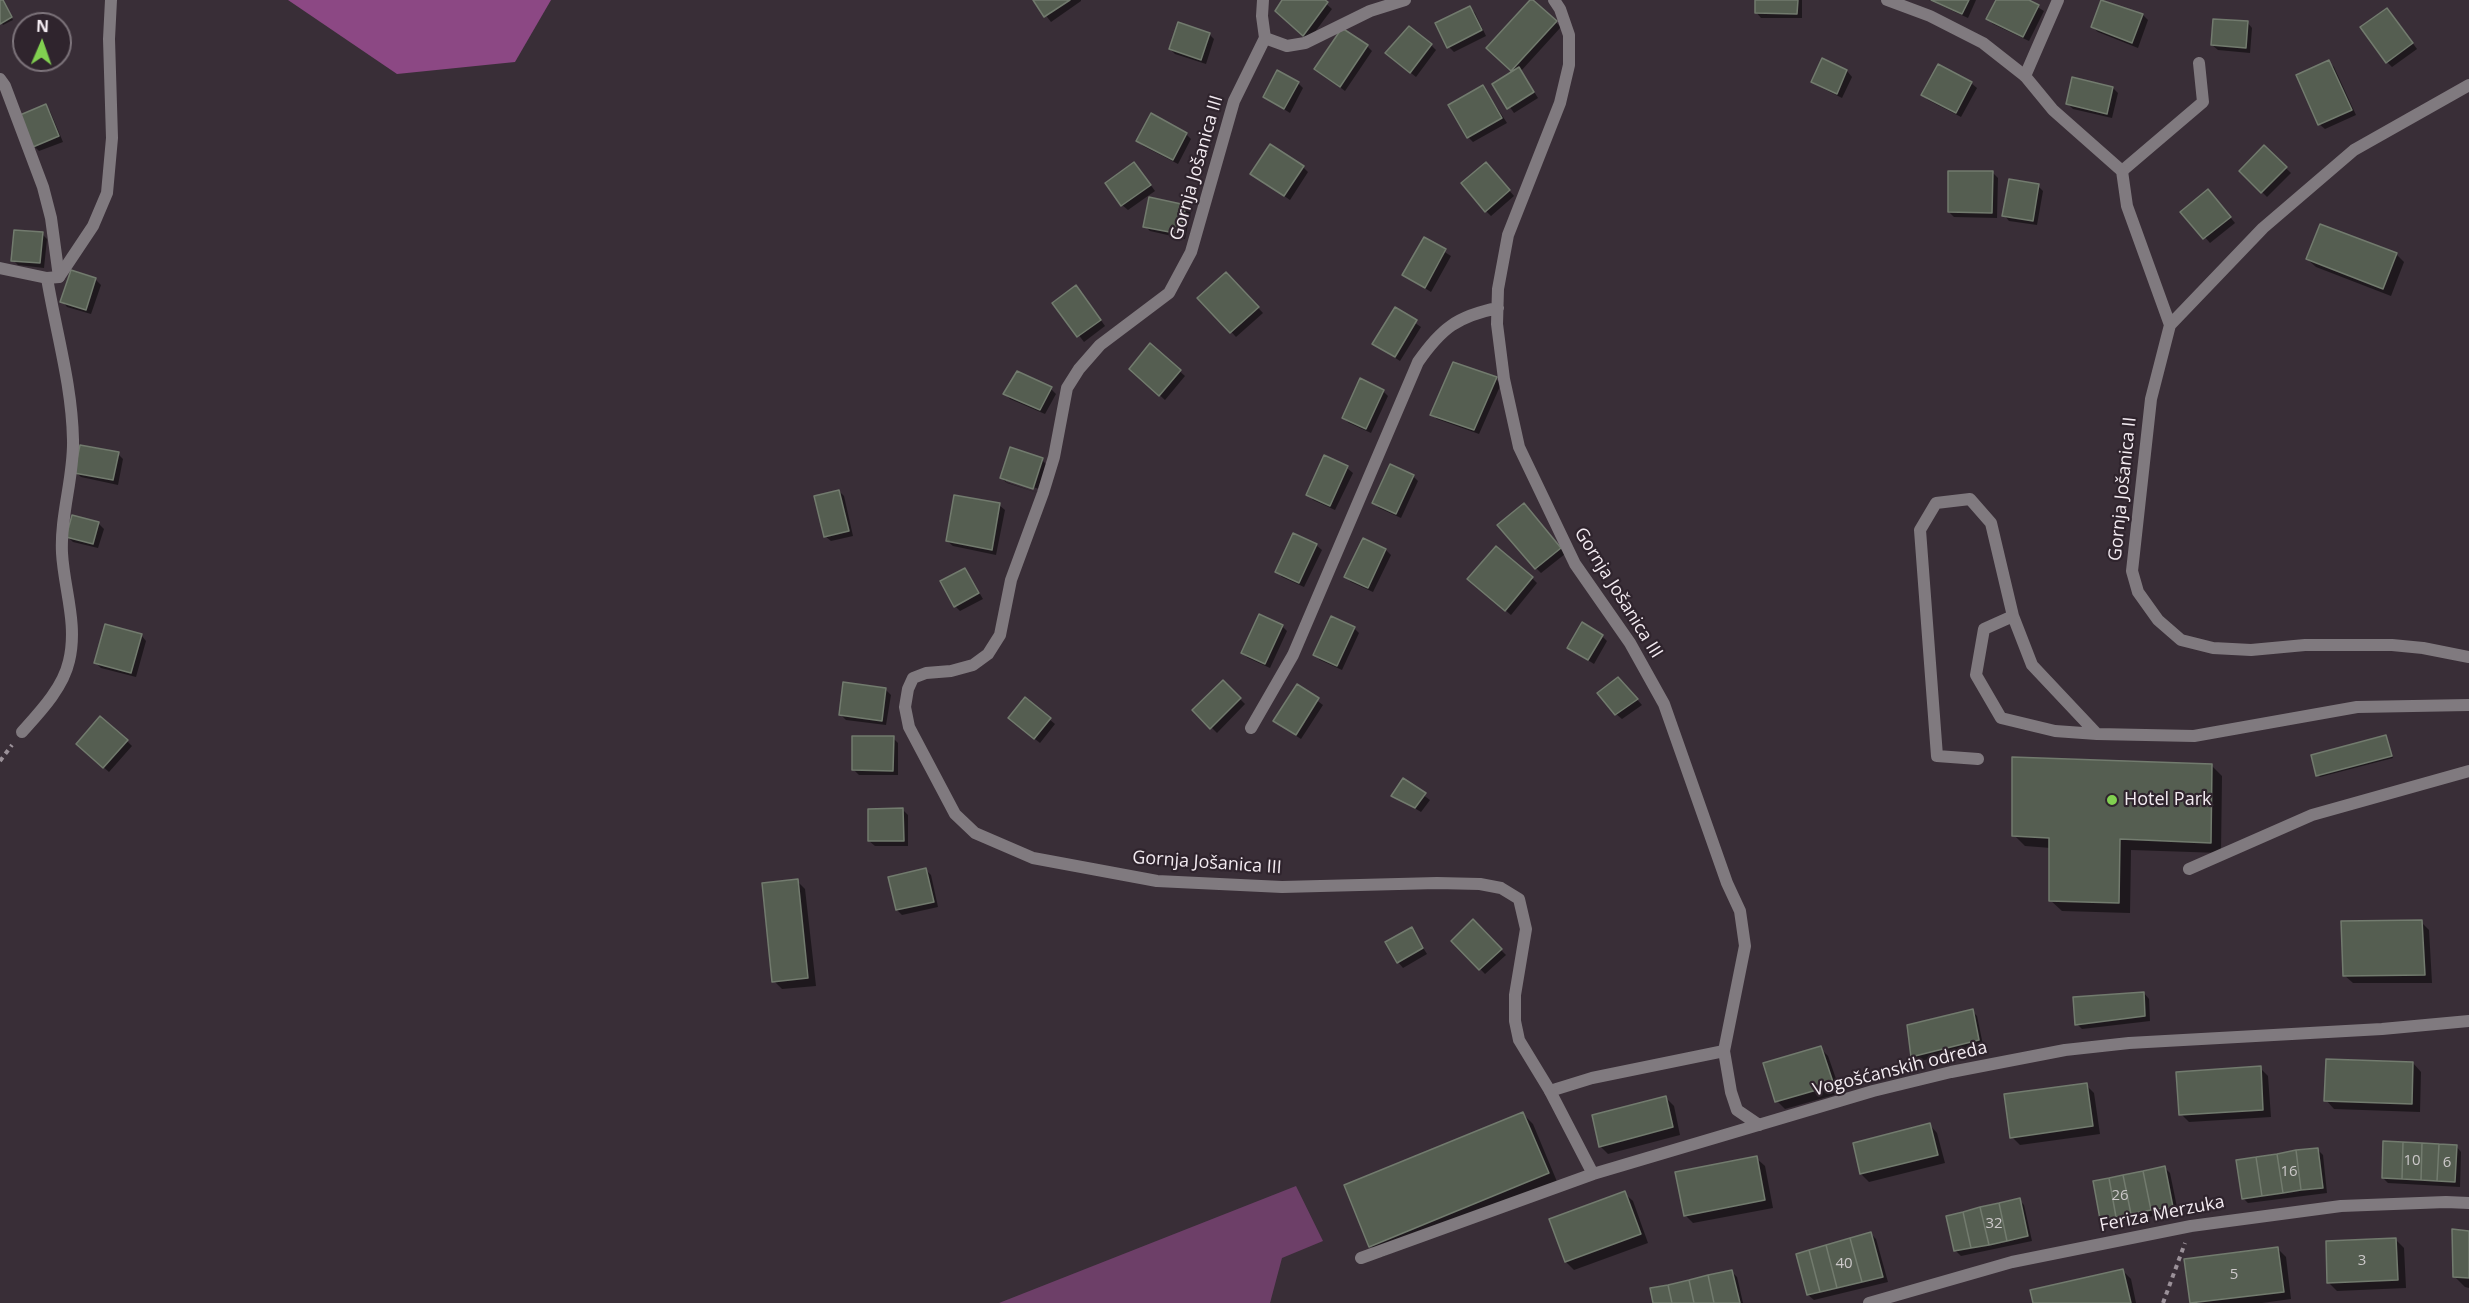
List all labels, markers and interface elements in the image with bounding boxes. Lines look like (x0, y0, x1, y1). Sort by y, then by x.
north arrow (12, 12, 72, 72)
text: N (36, 15, 49, 37)
street label: Gornja Jošanica III (1166, 93, 1228, 243)
street label: Gornja Jošanica II (2105, 416, 2141, 562)
street label: Gornja Jošanica III (1569, 524, 1667, 662)
place label: Hotel Park (2124, 789, 2211, 811)
marker: Hotel Park (2105, 793, 2119, 807)
street label: Gornja Jošanica III (1132, 847, 1282, 879)
street label: Vogošćanskih odreda (1811, 1037, 1989, 1101)
house number: 10 (2403, 1152, 2421, 1170)
house number: 6 (2443, 1154, 2451, 1172)
house number: 16 (2280, 1163, 2298, 1181)
house number: 26 (2111, 1187, 2129, 1205)
street label: Feriza Merzuka (2098, 1191, 2226, 1237)
house number: 32 (1985, 1215, 2003, 1233)
house number: 3 (2358, 1252, 2366, 1270)
house number: 40 (1835, 1255, 1853, 1273)
house number: 5 (2230, 1266, 2238, 1284)

